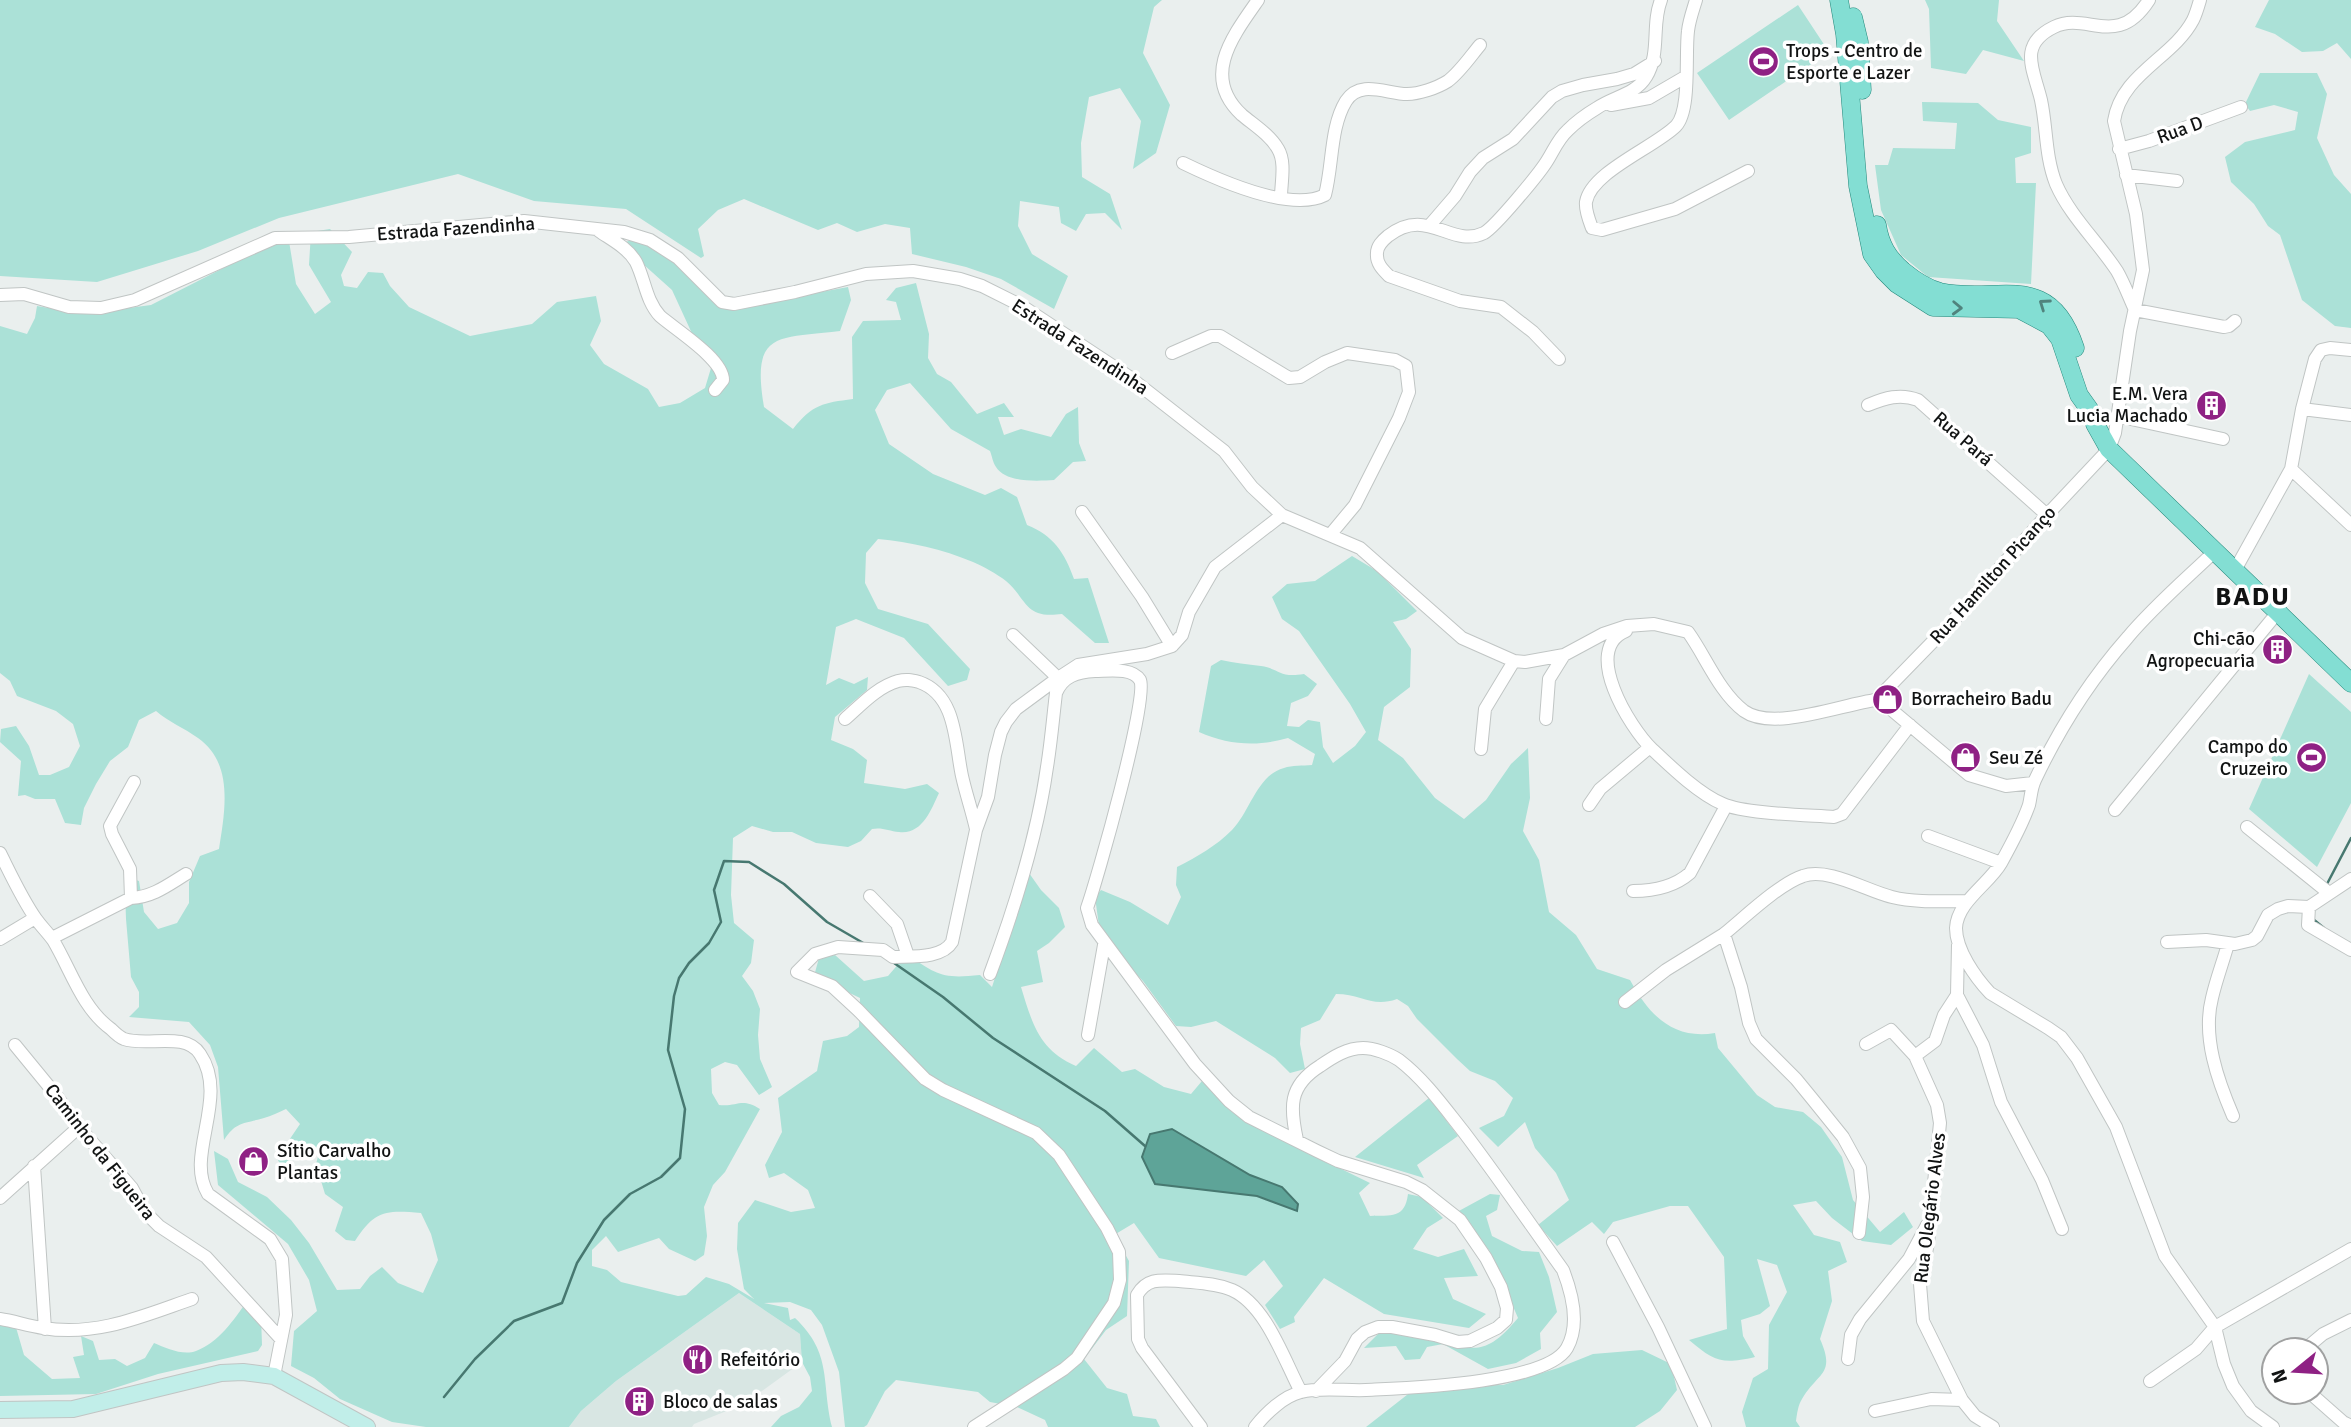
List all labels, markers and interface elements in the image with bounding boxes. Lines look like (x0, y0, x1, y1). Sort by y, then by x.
place label: Trops - Centro de Esporte e Lazer (1786, 39, 1922, 85)
sports icon: Trops - Centro de Esporte e Lazer (1746, 45, 1780, 79)
street label: Rua D (2154, 111, 2206, 149)
street label: Estrada Fazendinha (376, 212, 536, 246)
street label: Estrada Fazendinha (1007, 294, 1153, 400)
one-way arrow (2039, 300, 2052, 312)
one-way arrow (1952, 301, 1963, 316)
place label: E.M. Vera Lucia Machado (2066, 382, 2188, 428)
building icon: E.M. Vera Lucia Machado (2194, 388, 2228, 422)
street label: Rua Pará (1928, 406, 1998, 472)
street label: Rua Hamilton Picanço (1925, 501, 2061, 649)
district label: BADU (2215, 581, 2291, 613)
place label: Chi-cão Agropecuaria (2146, 627, 2255, 673)
building icon: Chi-cão Agropecuaria (2261, 633, 2295, 667)
shop icon: Borracheiro Badu (1871, 682, 1905, 716)
place label: Borracheiro Badu (1911, 687, 2052, 711)
place label: Campo do Cruzeiro (2208, 735, 2288, 781)
shop icon: Seu Zé (1949, 741, 1983, 775)
sports icon: Campo do Cruzeiro (2294, 741, 2328, 775)
place label: Seu Zé (1989, 746, 2043, 770)
street label: Caminho da Figueira (39, 1079, 161, 1225)
street label: Rua Olegário Alves (1909, 1131, 1951, 1285)
place label: Sítio Carvalho Plantas (277, 1139, 391, 1185)
shop icon: Sítio Carvalho Plantas (237, 1145, 271, 1179)
north arrow (2260, 1336, 2330, 1406)
restaurant icon: Refeitório (680, 1343, 714, 1377)
place label: Refeitório (720, 1348, 800, 1372)
text: N (2266, 1366, 2293, 1386)
building icon: Bloco de salas (623, 1385, 657, 1419)
place label: Bloco de salas (663, 1390, 778, 1414)

